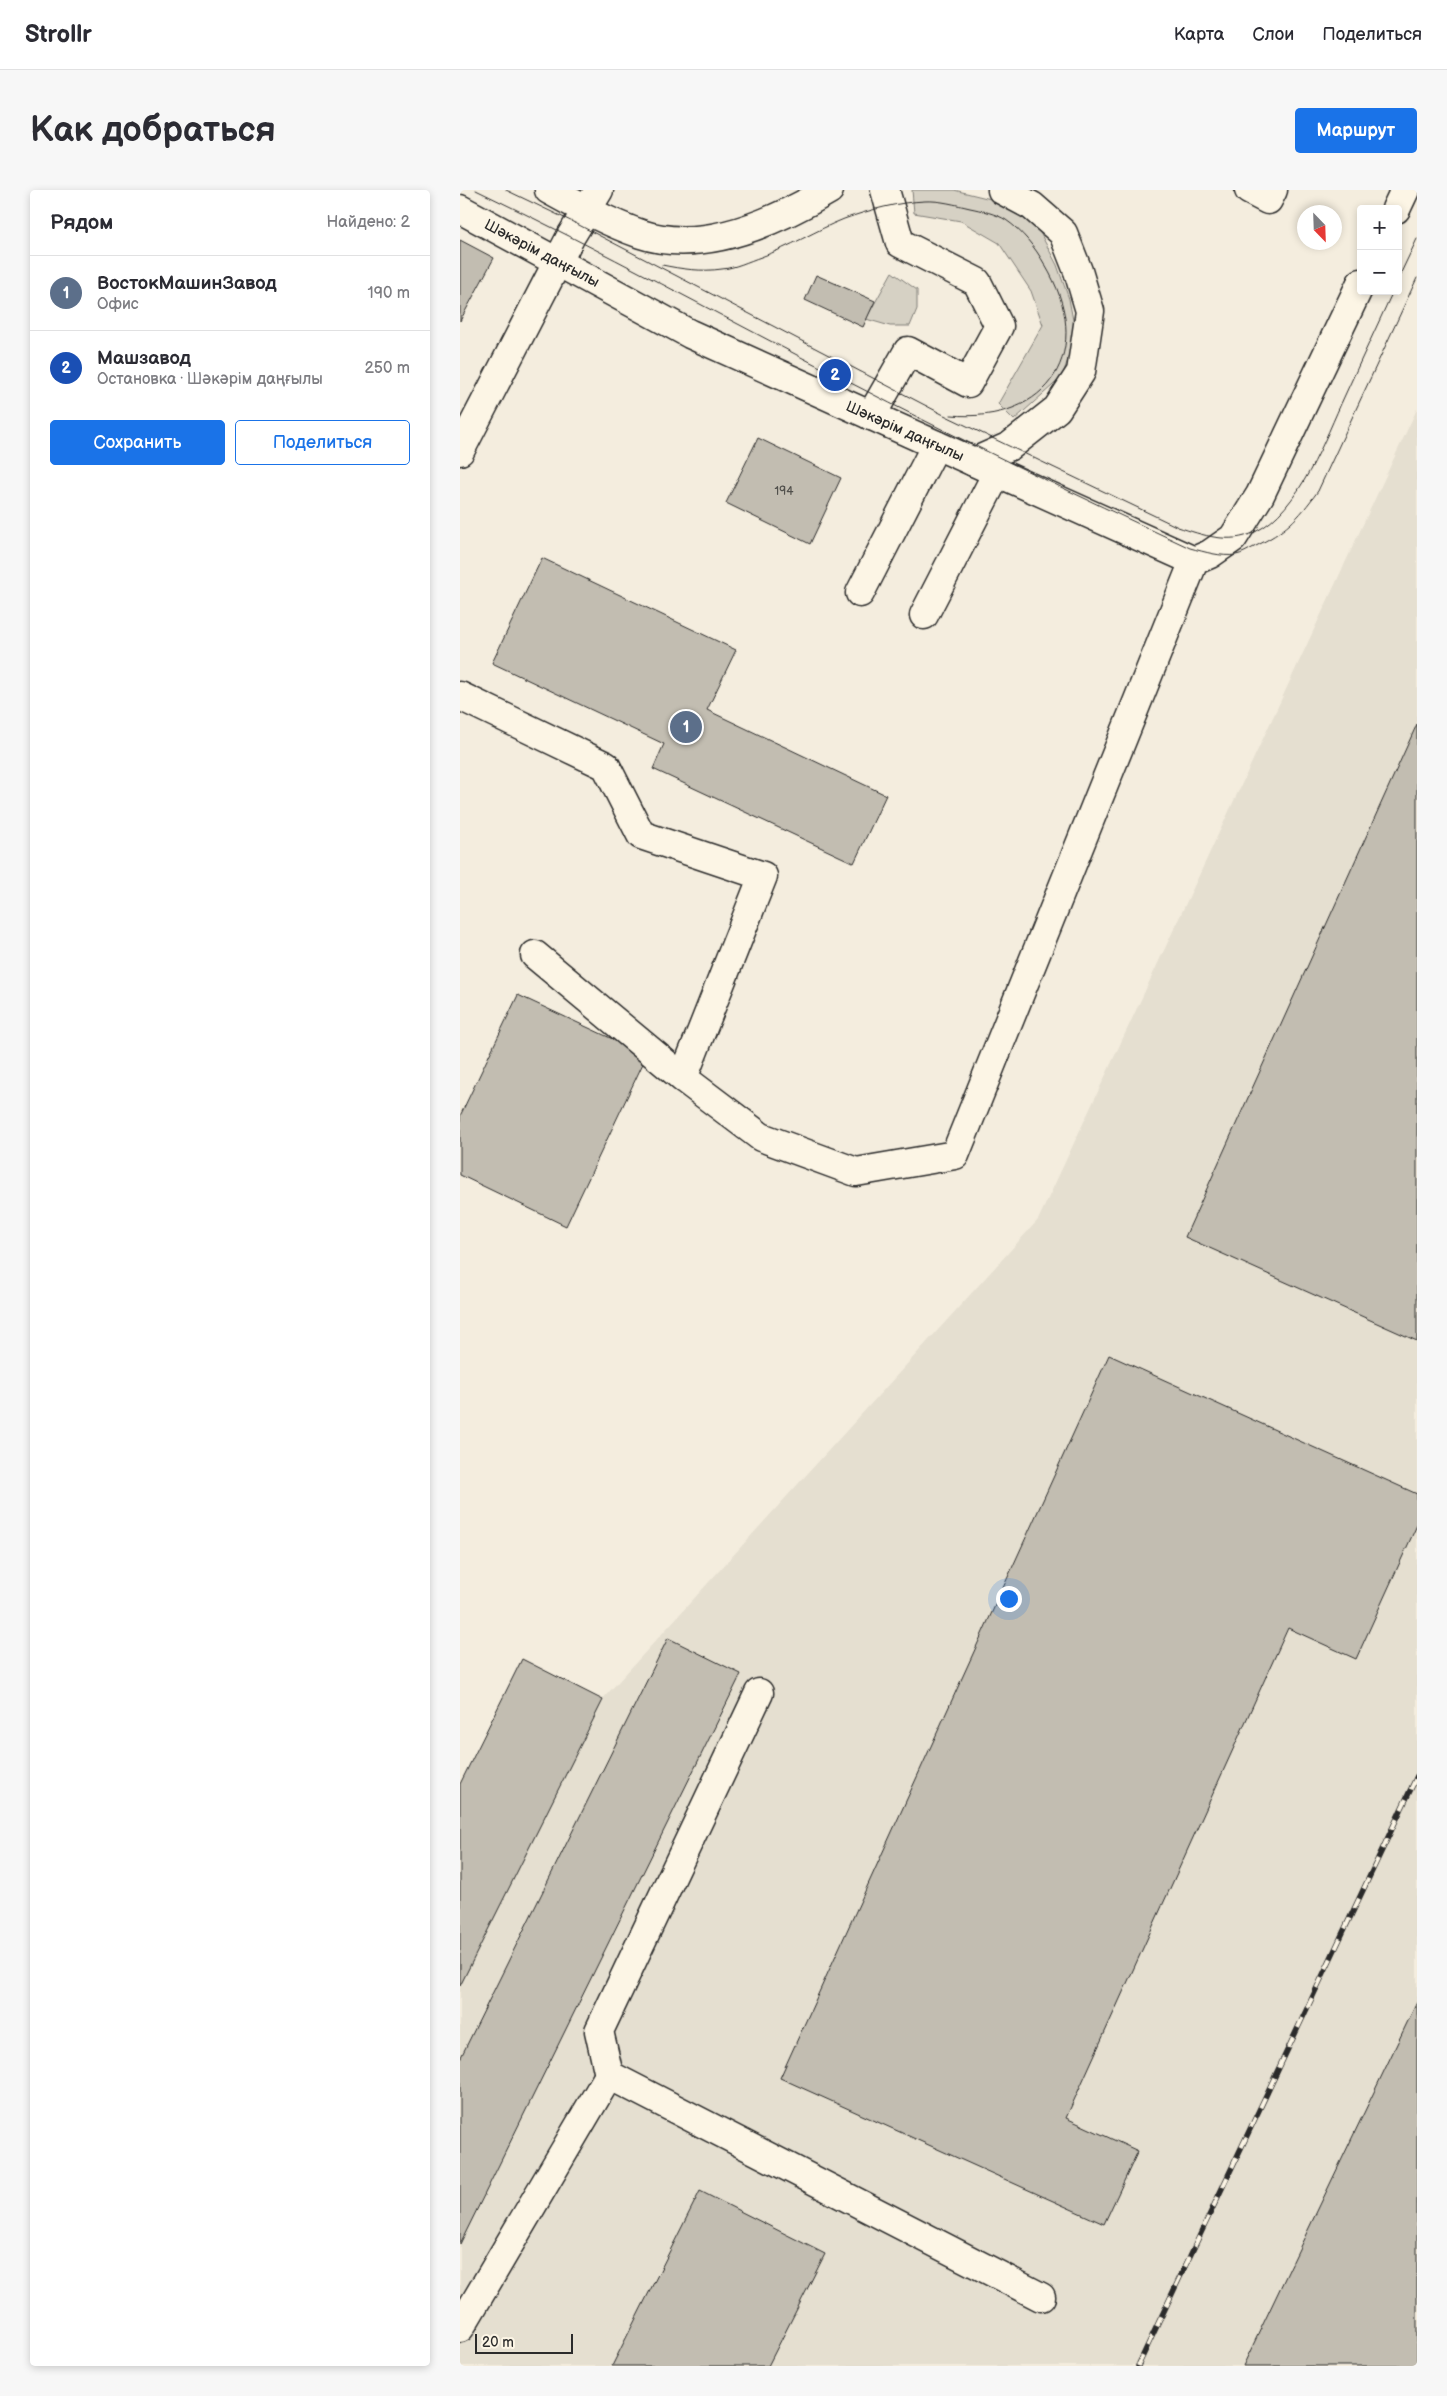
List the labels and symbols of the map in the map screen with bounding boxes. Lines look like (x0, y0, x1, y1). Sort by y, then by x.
north arrow (1297, 205, 1342, 250)
street label: Шәкәрім даңғылы (481, 215, 603, 292)
pin: 2 (819, 356, 851, 394)
street label: Шәкәрім даңғылы (843, 397, 967, 466)
house number: 194 (775, 484, 794, 499)
pin: 1 (670, 708, 702, 746)
your location (996, 1586, 1022, 1612)
scale bar (475, 2331, 572, 2354)

